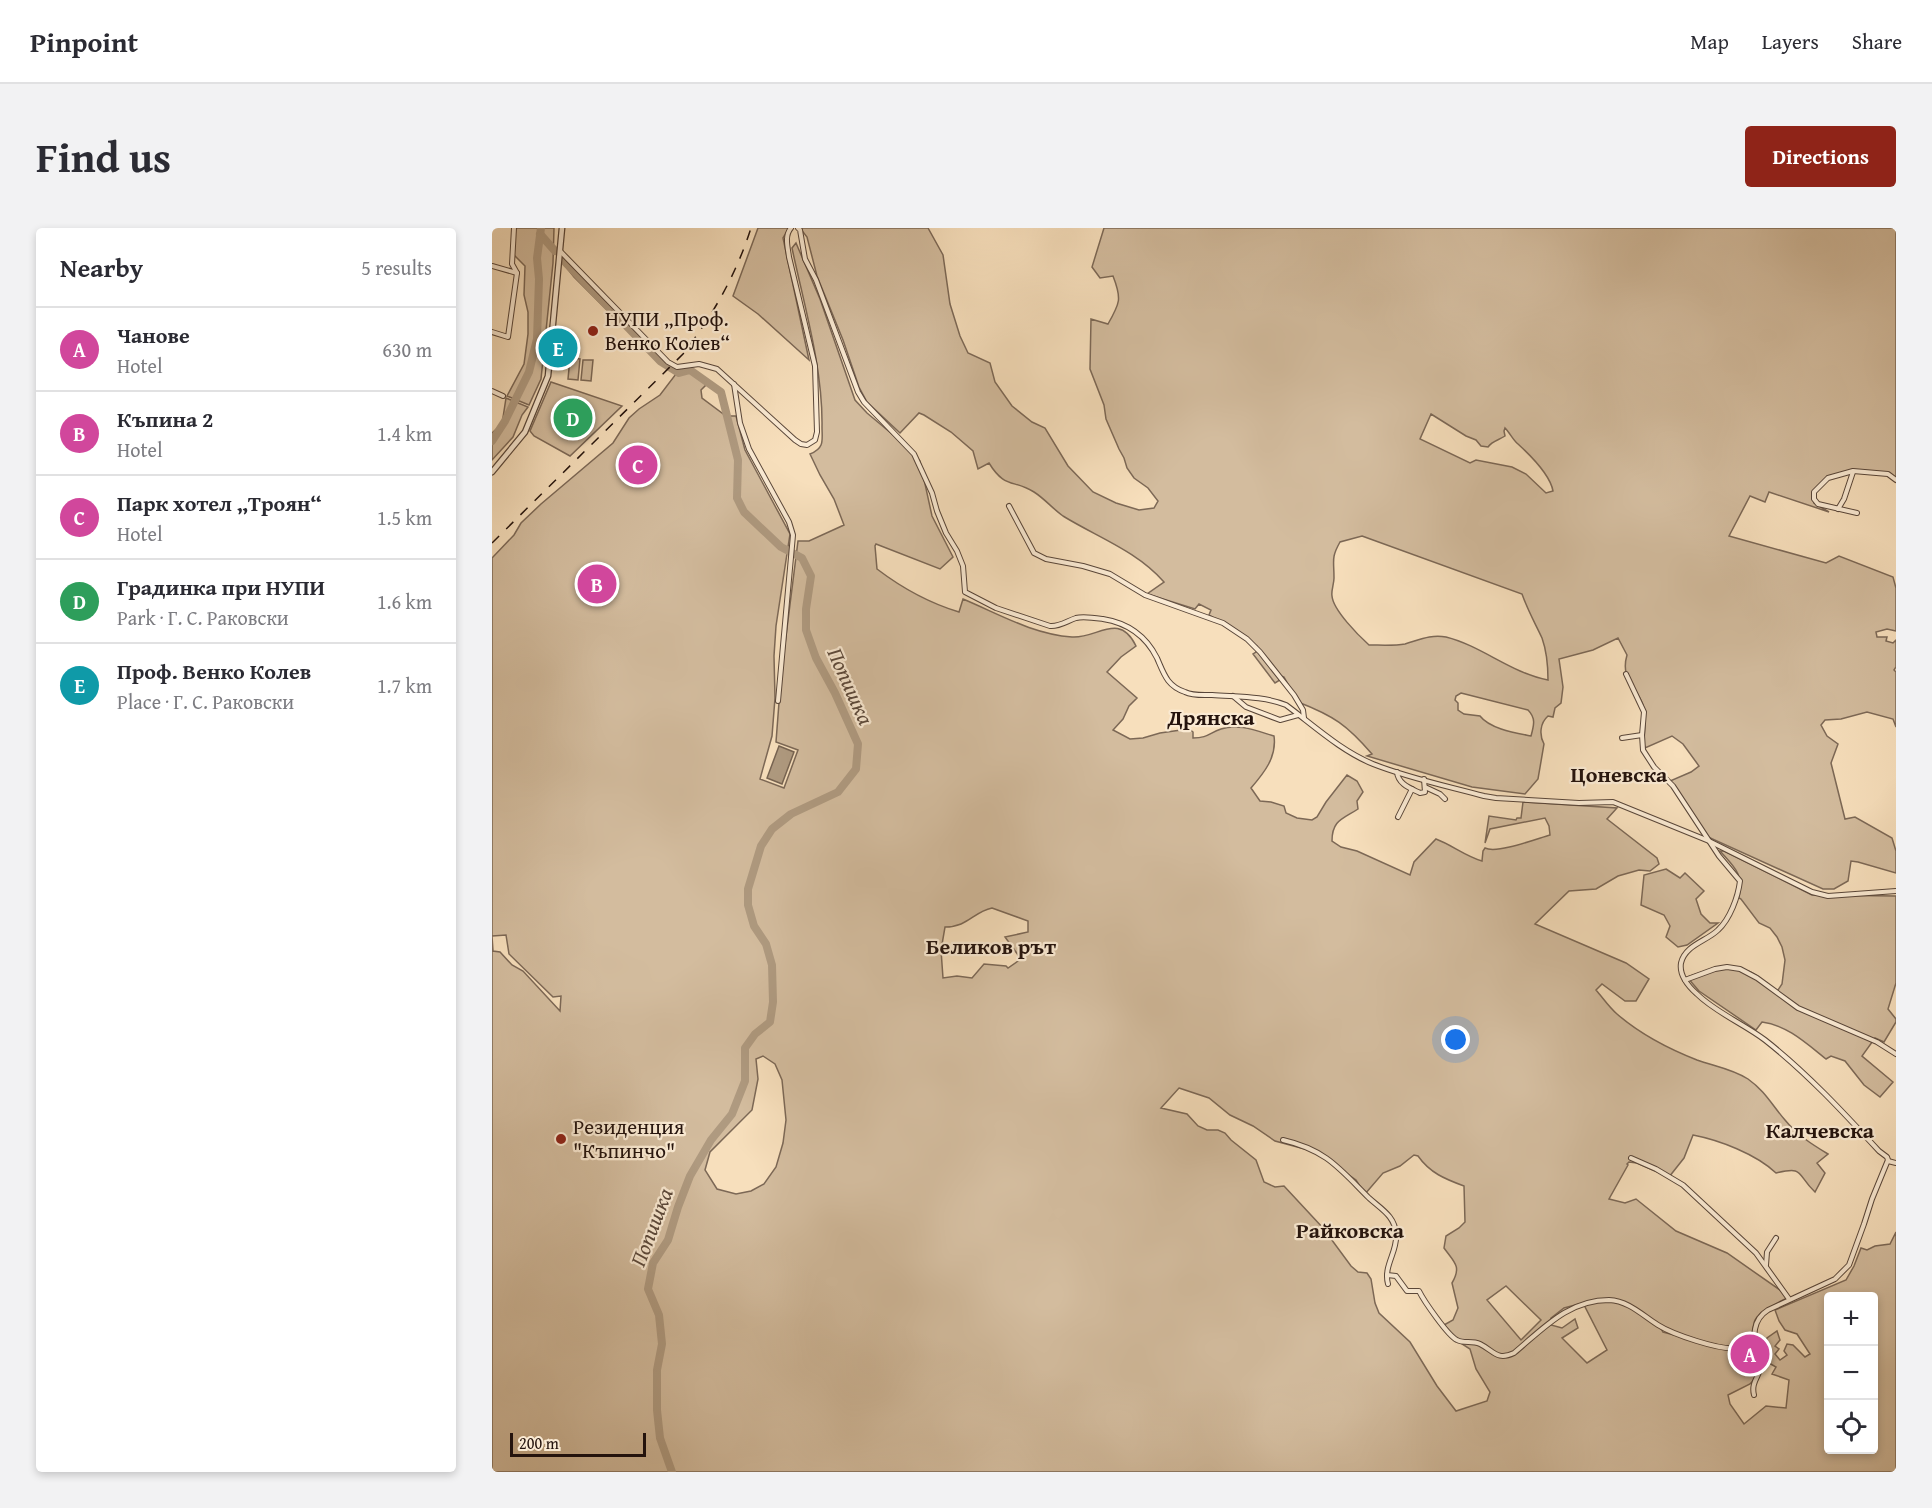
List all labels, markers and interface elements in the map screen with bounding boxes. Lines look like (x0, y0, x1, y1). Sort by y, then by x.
text: Pinpoint (30, 21, 138, 62)
text: Map (1690, 26, 1729, 57)
text: Layers (1762, 26, 1819, 57)
text: Share (1852, 26, 1902, 57)
text: Find us (36, 126, 171, 187)
button: Directions (1745, 126, 1896, 187)
text: Nearby (60, 248, 143, 287)
text: 5 results (361, 253, 432, 282)
place label: НУПИ „Проф. Венко Колев“ (605, 303, 730, 358)
text: Чанове (117, 319, 190, 351)
marker: НУПИ „Проф. Венко Колев“ (586, 324, 600, 338)
pin: E (538, 326, 578, 370)
text: A (73, 335, 86, 364)
text: 630 m (382, 335, 432, 364)
text: Hotel (117, 351, 163, 380)
pin: D (554, 396, 592, 441)
text: Къпина 2 (117, 403, 213, 435)
text: B (73, 419, 86, 448)
text: 1.4 km (377, 419, 432, 448)
text: Hotel (117, 435, 163, 464)
pin: C (618, 442, 658, 488)
text: Парк хотел „Троян“ (117, 487, 322, 519)
text: C (74, 503, 85, 532)
text: 1.5 km (377, 503, 432, 532)
text: Hotel (117, 519, 163, 548)
pin: B (578, 562, 616, 606)
text: Градинка при НУПИ (117, 571, 325, 603)
text: D (73, 587, 86, 616)
text: 1.6 km (377, 587, 432, 616)
text: Park · Г. С. Раковски (117, 603, 289, 632)
water label: Попишка (820, 642, 882, 730)
text: Проф. Венко Колев (117, 655, 311, 687)
text: E (74, 671, 85, 700)
text: 1.7 km (377, 671, 432, 700)
text: Place · Г. С. Раковски (117, 687, 294, 716)
district label: Дрянска (1166, 701, 1255, 733)
district label: Цоневска (1571, 758, 1668, 790)
district label: Беликов рът (926, 930, 1056, 962)
your location (1441, 1025, 1470, 1054)
place label: Резиденция "Къпинчо" (573, 1111, 685, 1166)
district label: Калчевска (1766, 1114, 1875, 1146)
marker: Резиденция "Къпинчо" (554, 1132, 568, 1146)
water label: Попишка (621, 1183, 681, 1271)
district label: Райковска (1296, 1214, 1405, 1246)
map controls (1824, 1292, 1878, 1454)
button: + (1824, 1292, 1878, 1346)
pin: A (1730, 1332, 1770, 1376)
button: − (1824, 1346, 1878, 1400)
button: locate (1824, 1400, 1878, 1454)
scale bar (510, 1430, 646, 1458)
text: 200 m (519, 1431, 559, 1455)

